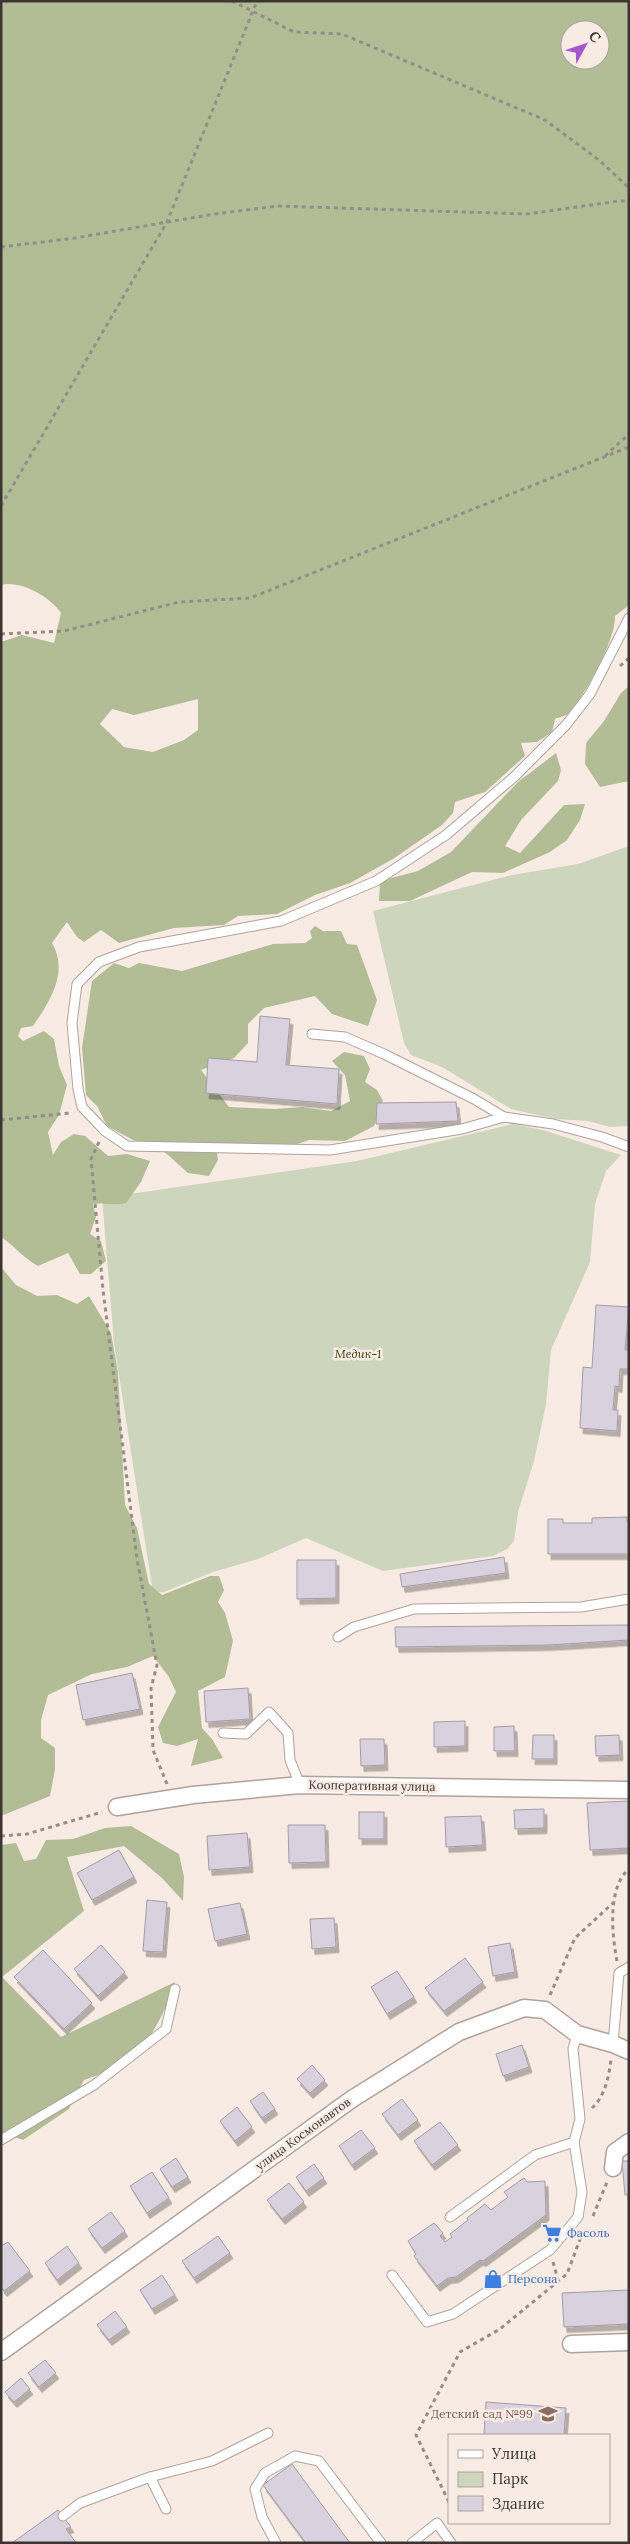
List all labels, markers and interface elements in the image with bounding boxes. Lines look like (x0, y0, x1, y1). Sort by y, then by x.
north arrow (560, 20, 610, 70)
text: С (585, 27, 605, 46)
park label: Медик-1 (335, 1346, 381, 1361)
street label: Кооперативная улица (308, 1777, 436, 1794)
street label: улица Космонавтов (252, 2094, 353, 2173)
supermarket icon: Фасоль (541, 2222, 563, 2244)
place label: Фасоль (567, 2225, 610, 2240)
shop icon: Персона (482, 2268, 504, 2290)
place label: Персона (508, 2271, 558, 2286)
school or university icon: Детский сад №99 (537, 2403, 559, 2425)
place label: Детский сад №99 (431, 2406, 533, 2421)
legend (448, 2434, 610, 2524)
text: Улица (491, 2444, 537, 2463)
text: Парк (492, 2469, 528, 2488)
text: Здание (492, 2494, 545, 2513)

